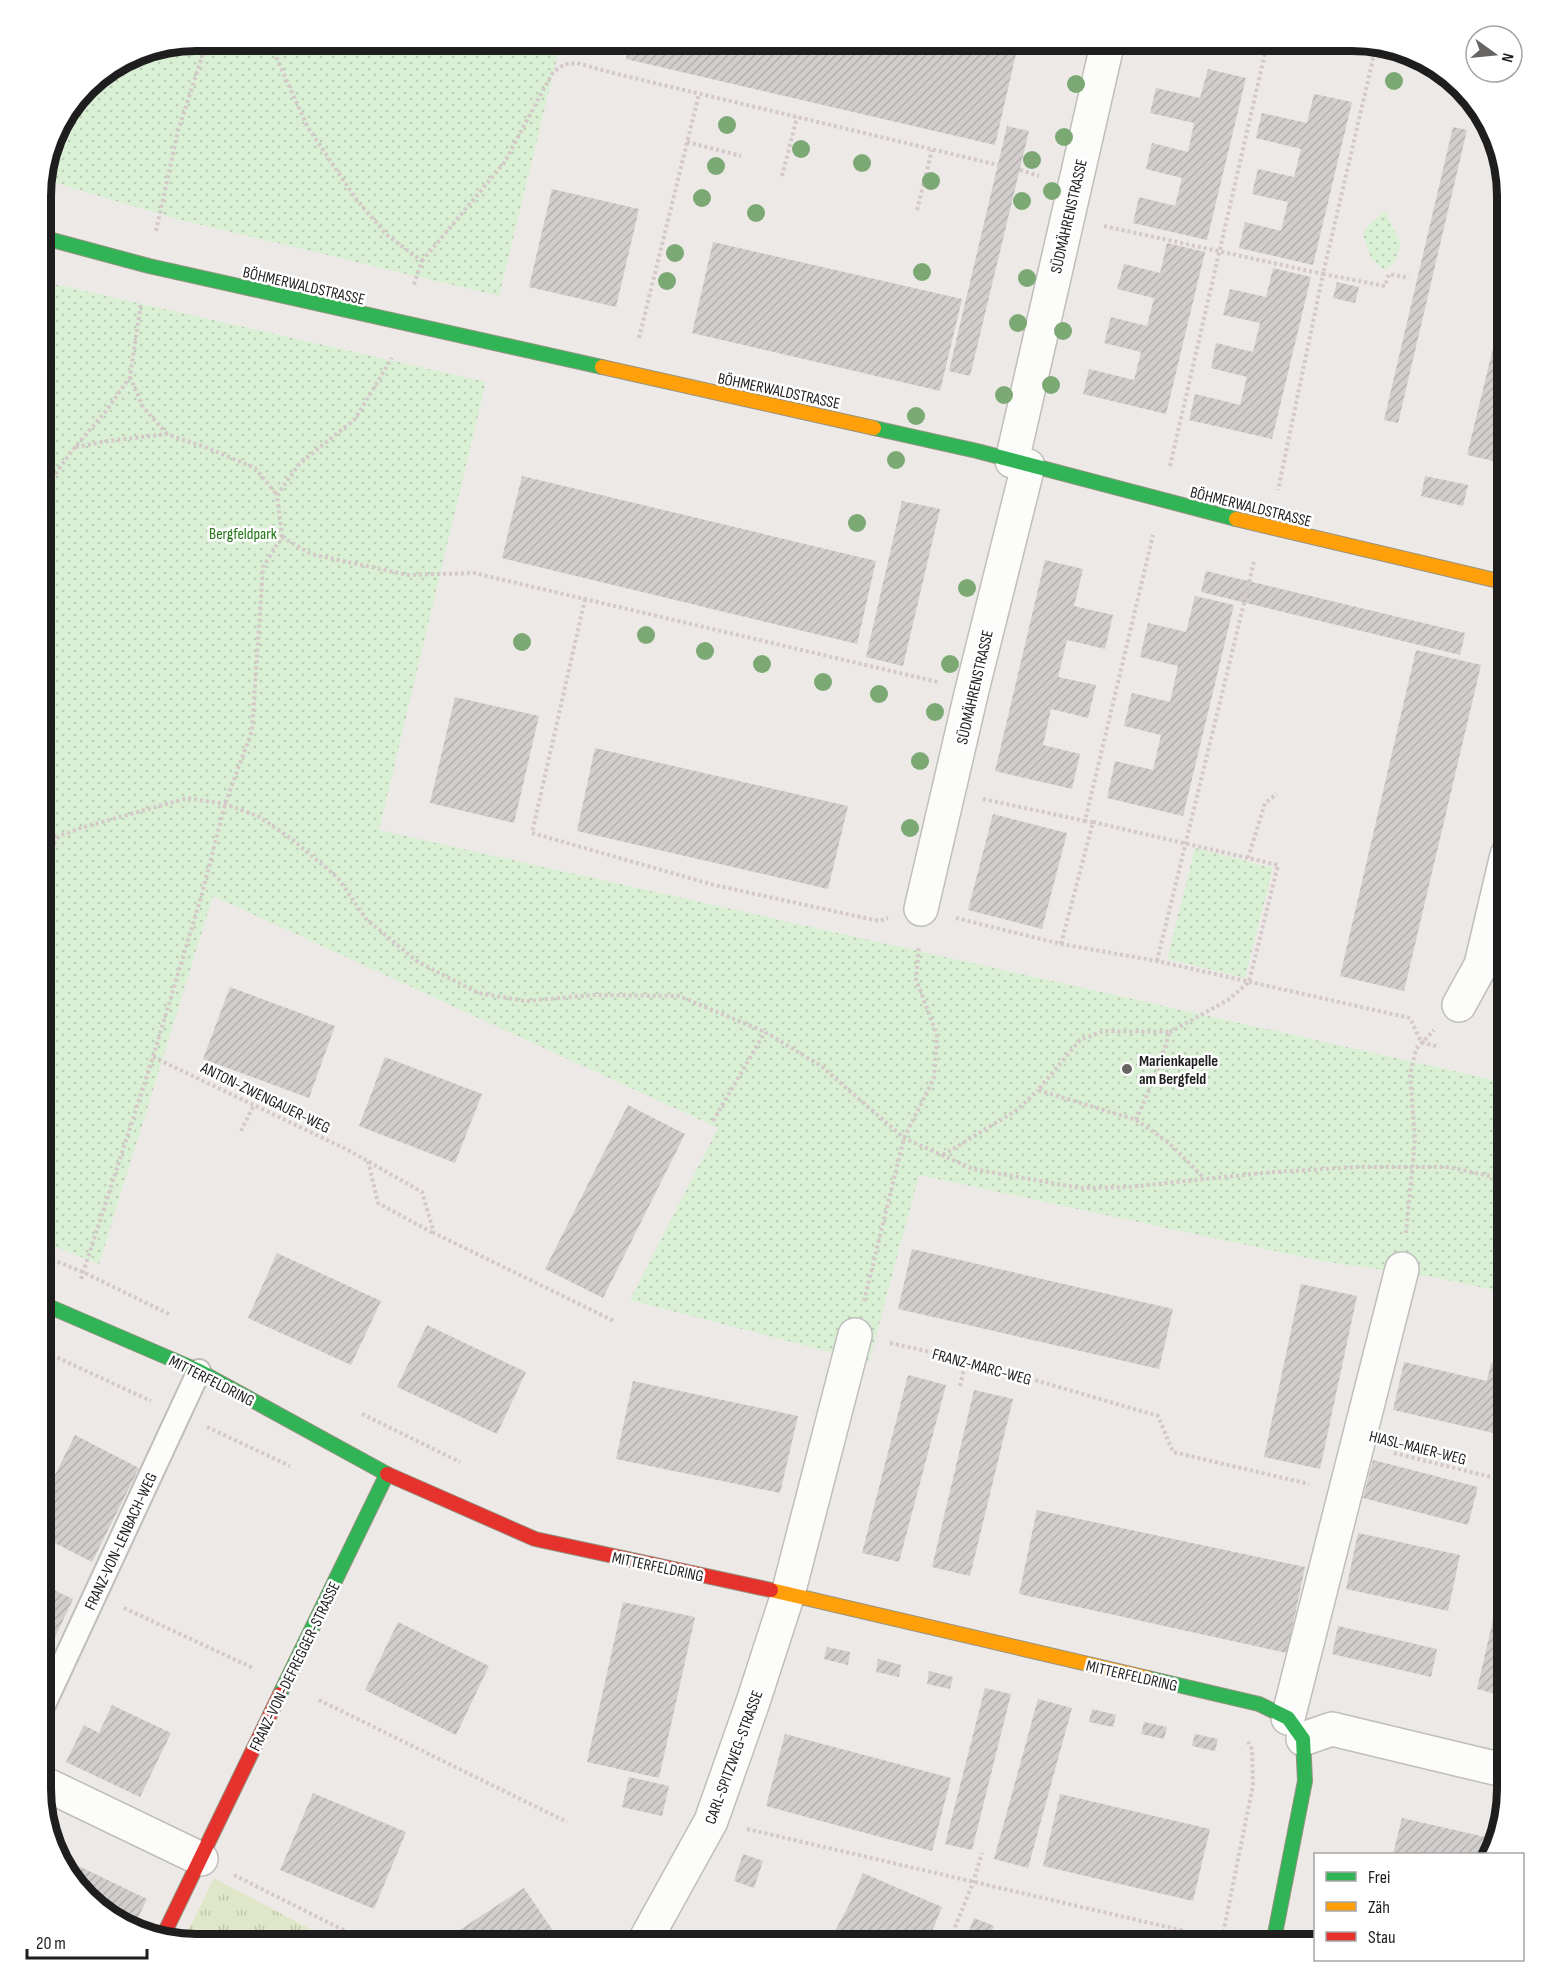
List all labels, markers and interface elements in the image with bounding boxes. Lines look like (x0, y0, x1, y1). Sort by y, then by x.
north arrow (1464, 24, 1524, 84)
text: N (1497, 51, 1517, 64)
street label: SÜDMÄHRENSTRASSE (1047, 157, 1092, 275)
street label: BÖHMERWALDSTRASSE (241, 263, 366, 310)
street label: BÖHMERWALDSTRASSE (716, 369, 842, 414)
street label: BÖHMERWALDSTRASSE (1188, 483, 1313, 532)
park label: Bergfeldpark (209, 525, 277, 544)
street label: SÜDMÄHRENSTRASSE (953, 628, 998, 746)
place label: Marienkapelle am Bergfeld (1139, 1052, 1218, 1089)
street label: ANTON-ZWENGAUER-WEG (197, 1058, 333, 1138)
marker: Marienkapelle am Bergfeld (1120, 1062, 1134, 1076)
street label: FRANZ-MARC-WEG (930, 1345, 1033, 1390)
street label: MITTERFELDRING (165, 1352, 257, 1411)
street label: HIASL-MAIER-WEG (1367, 1427, 1468, 1470)
street label: FRANZ-VON-LENBACH-WEG (81, 1470, 162, 1613)
street label: MITTERFELDRING (610, 1548, 705, 1586)
street label: FRANZ-VON-DEFREGGER-STRASSE (246, 1579, 345, 1755)
street label: MITTERFELDRING (1084, 1657, 1179, 1696)
street label: CARL-SPITZWEG-STRASSE (701, 1688, 767, 1827)
legend (1314, 1853, 1524, 1961)
text: Frei (1368, 1867, 1390, 1888)
text: Zäh (1368, 1897, 1390, 1918)
scale bar (27, 1922, 147, 1960)
text: Stau (1368, 1927, 1396, 1948)
text: 20 m (36, 1933, 66, 1954)

